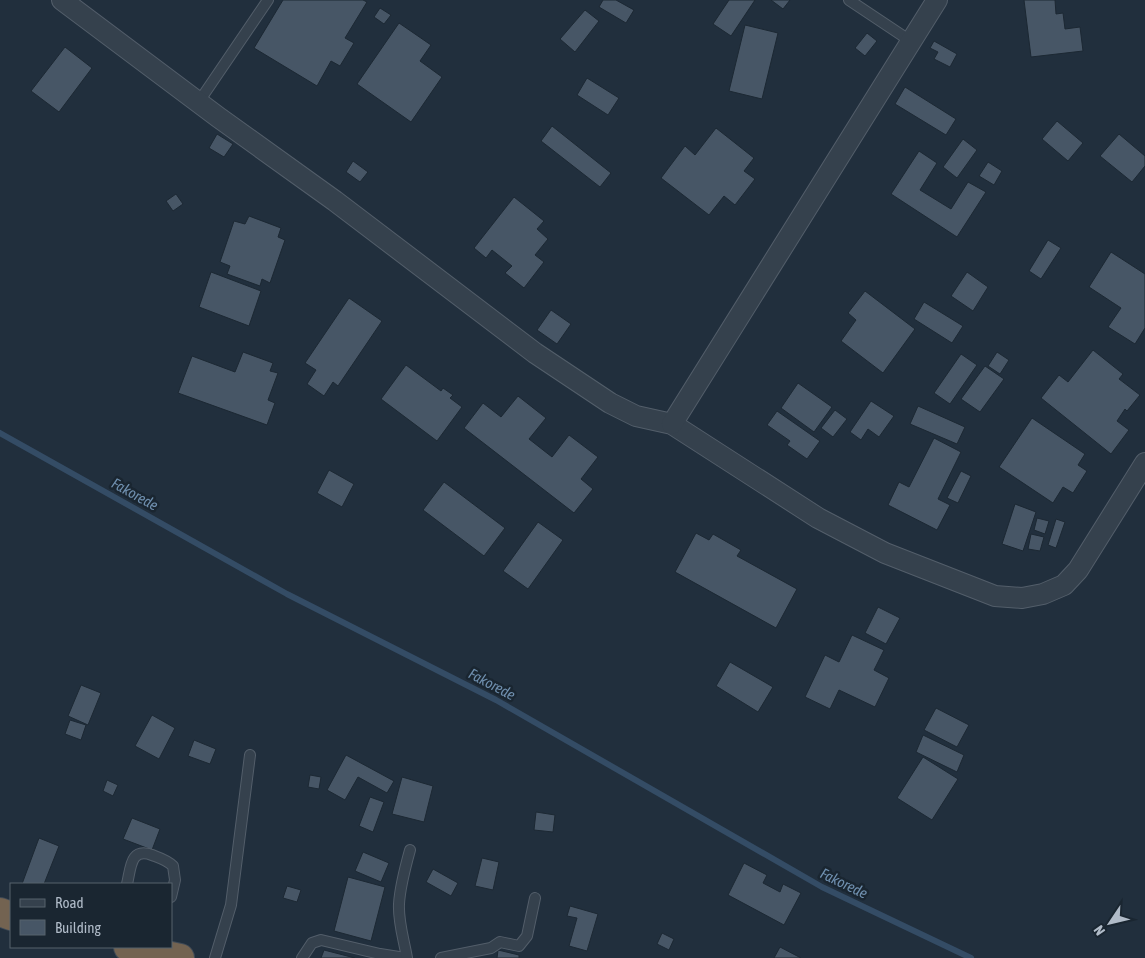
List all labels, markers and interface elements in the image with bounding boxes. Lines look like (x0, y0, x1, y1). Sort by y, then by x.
water label: Fakorede (109, 474, 161, 514)
water label: Fakorede (466, 665, 518, 703)
water label: Fakorede (818, 864, 871, 902)
legend (10, 883, 172, 948)
text: Road (55, 894, 84, 911)
north arrow (1085, 898, 1135, 948)
text: Building (55, 919, 101, 936)
text: N (1090, 922, 1108, 938)

